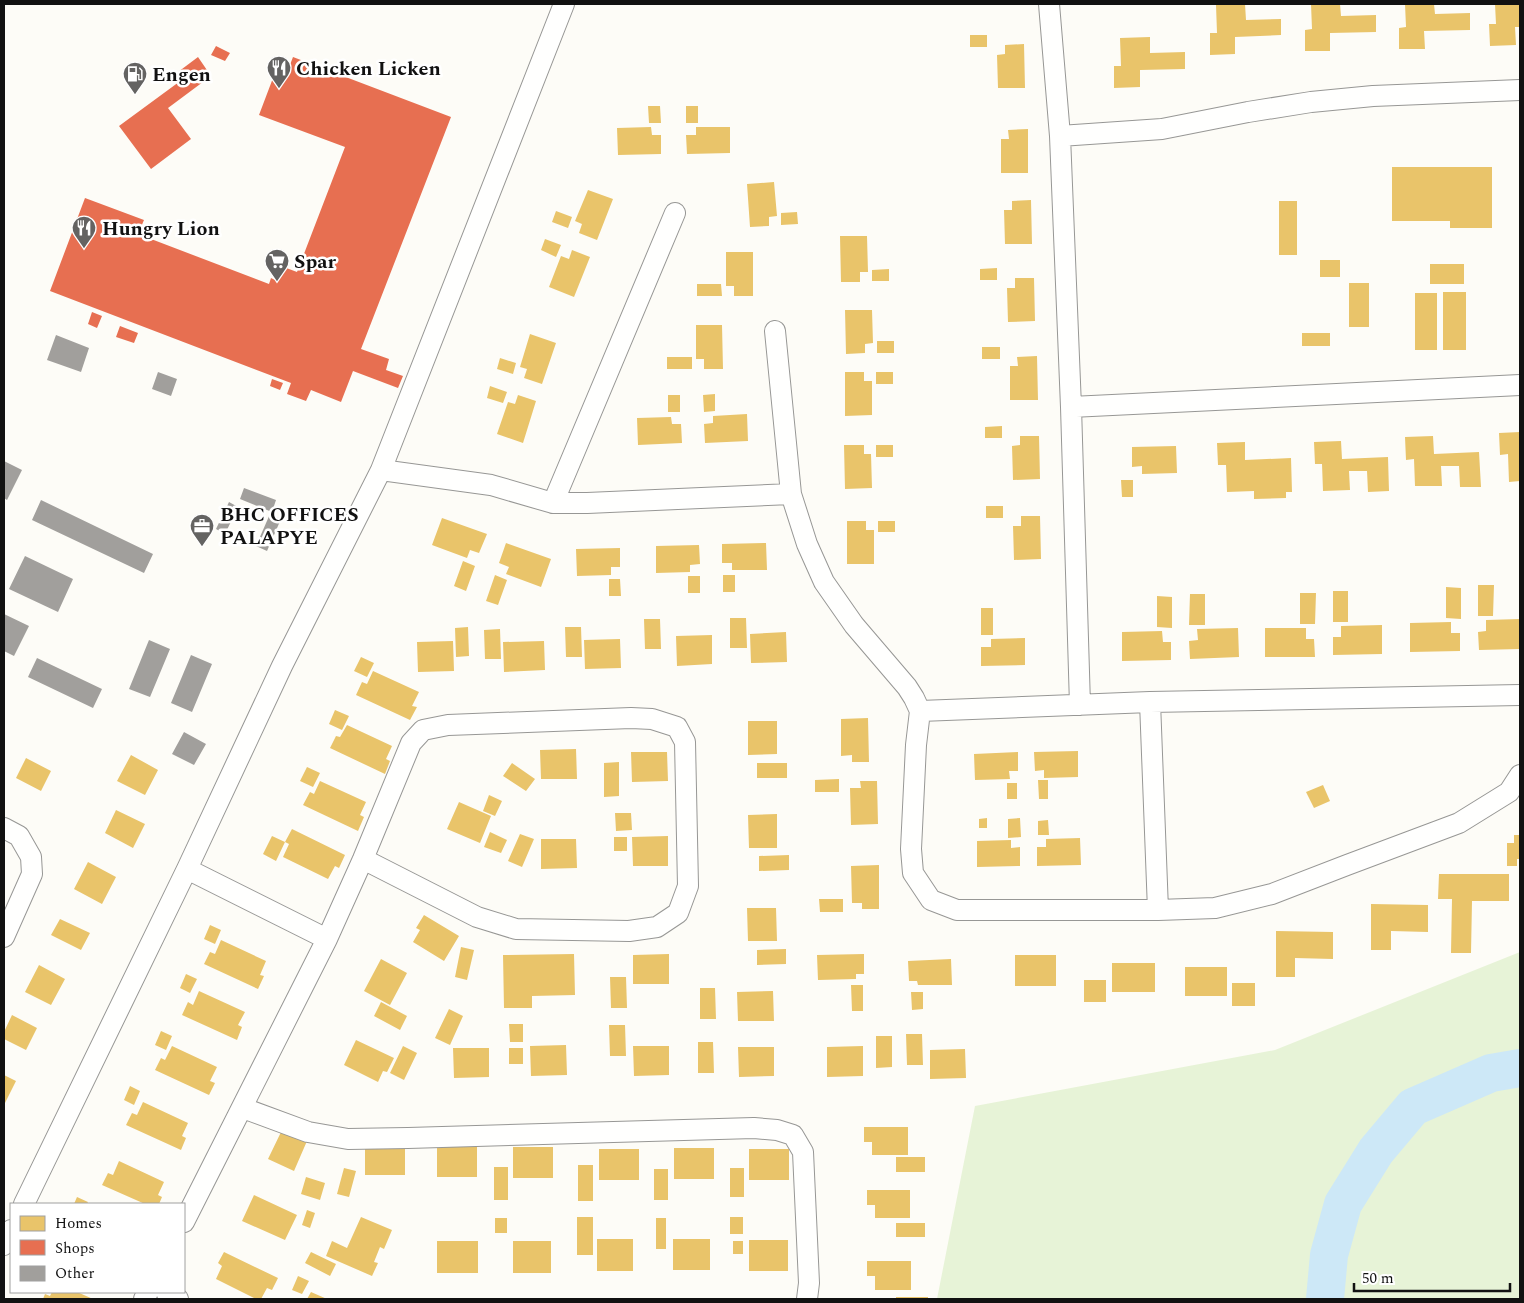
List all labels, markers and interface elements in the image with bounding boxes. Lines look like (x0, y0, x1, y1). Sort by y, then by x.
place label: Chicken Licken (296, 54, 441, 84)
restaurant icon: Chicken Licken (266, 55, 292, 89)
place label: Engen (152, 60, 211, 90)
fuel station icon: Engen (122, 61, 148, 95)
place label: Hungry Lion (102, 214, 220, 244)
restaurant icon: Hungry Lion (71, 215, 97, 249)
place label: Spar (294, 247, 337, 277)
supermarket icon: Spar (264, 248, 290, 282)
place label: BHC OFFICES PALAPYE (220, 500, 359, 553)
office icon: BHC OFFICES PALAPYE (189, 513, 215, 547)
legend (10, 1203, 185, 1293)
text: Homes (55, 1212, 102, 1235)
text: Shops (55, 1237, 95, 1260)
scale bar (1354, 1260, 1510, 1292)
text: Other (55, 1262, 94, 1285)
text: 50 m (1362, 1267, 1394, 1290)

